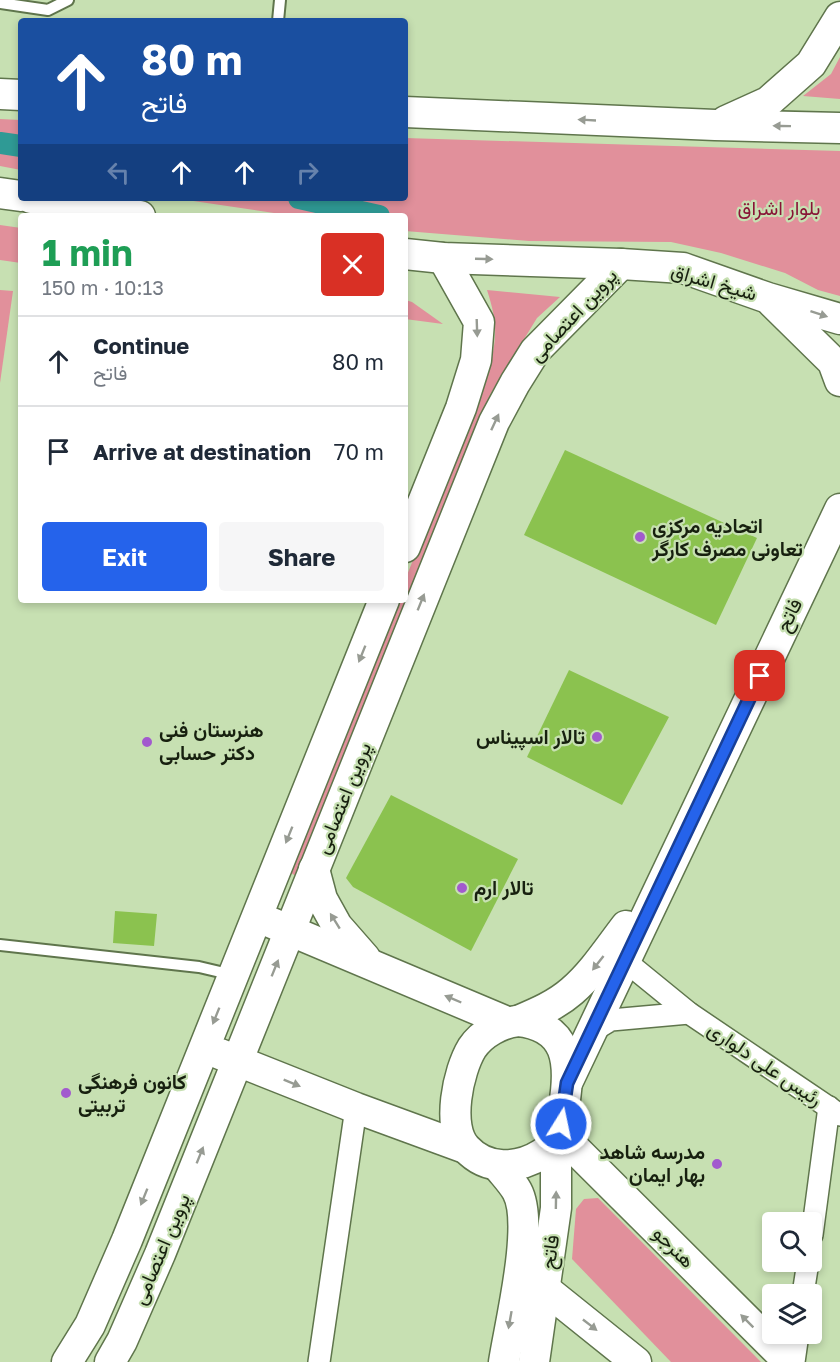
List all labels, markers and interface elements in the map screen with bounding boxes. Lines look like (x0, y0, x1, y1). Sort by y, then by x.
text: 80 m (141, 34, 242, 84)
icon: ahead (42, 42, 120, 120)
text: فاتح (141, 87, 187, 119)
one-way arrow (577, 115, 596, 124)
one-way arrow (772, 121, 791, 131)
icon: left (102, 156, 135, 189)
icon: ahead (165, 156, 198, 189)
icon: ahead (228, 156, 261, 189)
icon: right (291, 156, 324, 189)
park label: بلوار اشراق (738, 195, 820, 221)
text: 1 min (42, 231, 133, 274)
button: close (321, 233, 384, 296)
one-way arrow (475, 254, 494, 264)
street label: شیخ اشراق (668, 257, 760, 308)
street label: پروین اعتصامی (523, 263, 624, 368)
text: 150 m · 10:13 (42, 275, 164, 299)
one-way arrow (810, 309, 828, 319)
one-way arrow (473, 319, 482, 338)
text: Continue (93, 332, 189, 359)
icon: ahead (42, 345, 75, 378)
text: 80 m (332, 348, 384, 375)
text: فاتح (93, 360, 127, 384)
one-way arrow (490, 413, 499, 430)
icon: arrive (42, 435, 75, 468)
text: Arrive at destination (93, 438, 311, 465)
text: 70 m (334, 438, 384, 465)
place label: اتحادیه مرکزی تعاونی مصرف کارگر (651, 513, 803, 562)
button: Exit (42, 522, 207, 591)
button: Share (219, 522, 384, 591)
marker: اتحادیه مرکزی تعاونی مصرف کارگر (633, 530, 647, 544)
one-way arrow (416, 593, 426, 611)
street label: فاتح (770, 594, 809, 637)
one-way arrow (357, 646, 367, 664)
pin (734, 650, 785, 701)
icon: arrive (743, 659, 776, 692)
place label: هنرستان فنی دکتر حسابی (159, 717, 264, 766)
place label: تالار اسپیناس (476, 724, 585, 751)
marker: تالار اسپیناس (590, 730, 604, 744)
marker: هنرستان فنی دکتر حسابی (140, 735, 154, 749)
street label: پروین اعتصامی (309, 738, 378, 858)
one-way arrow (284, 826, 293, 844)
place label: تالار ارم (474, 875, 534, 901)
marker: تالار ارم (455, 881, 469, 895)
one-way arrow (330, 913, 341, 929)
one-way arrow (592, 954, 604, 970)
one-way arrow (270, 959, 280, 977)
one-way arrow (444, 994, 462, 1004)
one-way arrow (211, 1007, 220, 1025)
street label: رئیس علی دلواری (703, 1016, 827, 1112)
place label: کانون فرهنگی تربیتی (78, 1069, 186, 1118)
one-way arrow (283, 1078, 301, 1088)
marker: کانون فرهنگی تربیتی (59, 1086, 73, 1100)
position arrow (529, 1092, 593, 1156)
place label: مدرسه شاهد بهار ایمان (600, 1139, 705, 1188)
one-way arrow (195, 1145, 205, 1163)
marker: مدرسه شاهد بهار ایمان (710, 1157, 724, 1171)
one-way arrow (139, 1188, 148, 1206)
street label: پروین اعتصامی (126, 1189, 197, 1309)
one-way arrow (551, 1191, 561, 1210)
map controls (762, 1212, 822, 1344)
button: search (762, 1212, 822, 1272)
street label: هنرجو (647, 1220, 701, 1274)
street label: فاتح (535, 1233, 566, 1271)
button: layers (762, 1284, 822, 1344)
one-way arrow (506, 1310, 515, 1329)
one-way arrow (741, 1314, 755, 1328)
one-way arrow (583, 1319, 598, 1331)

